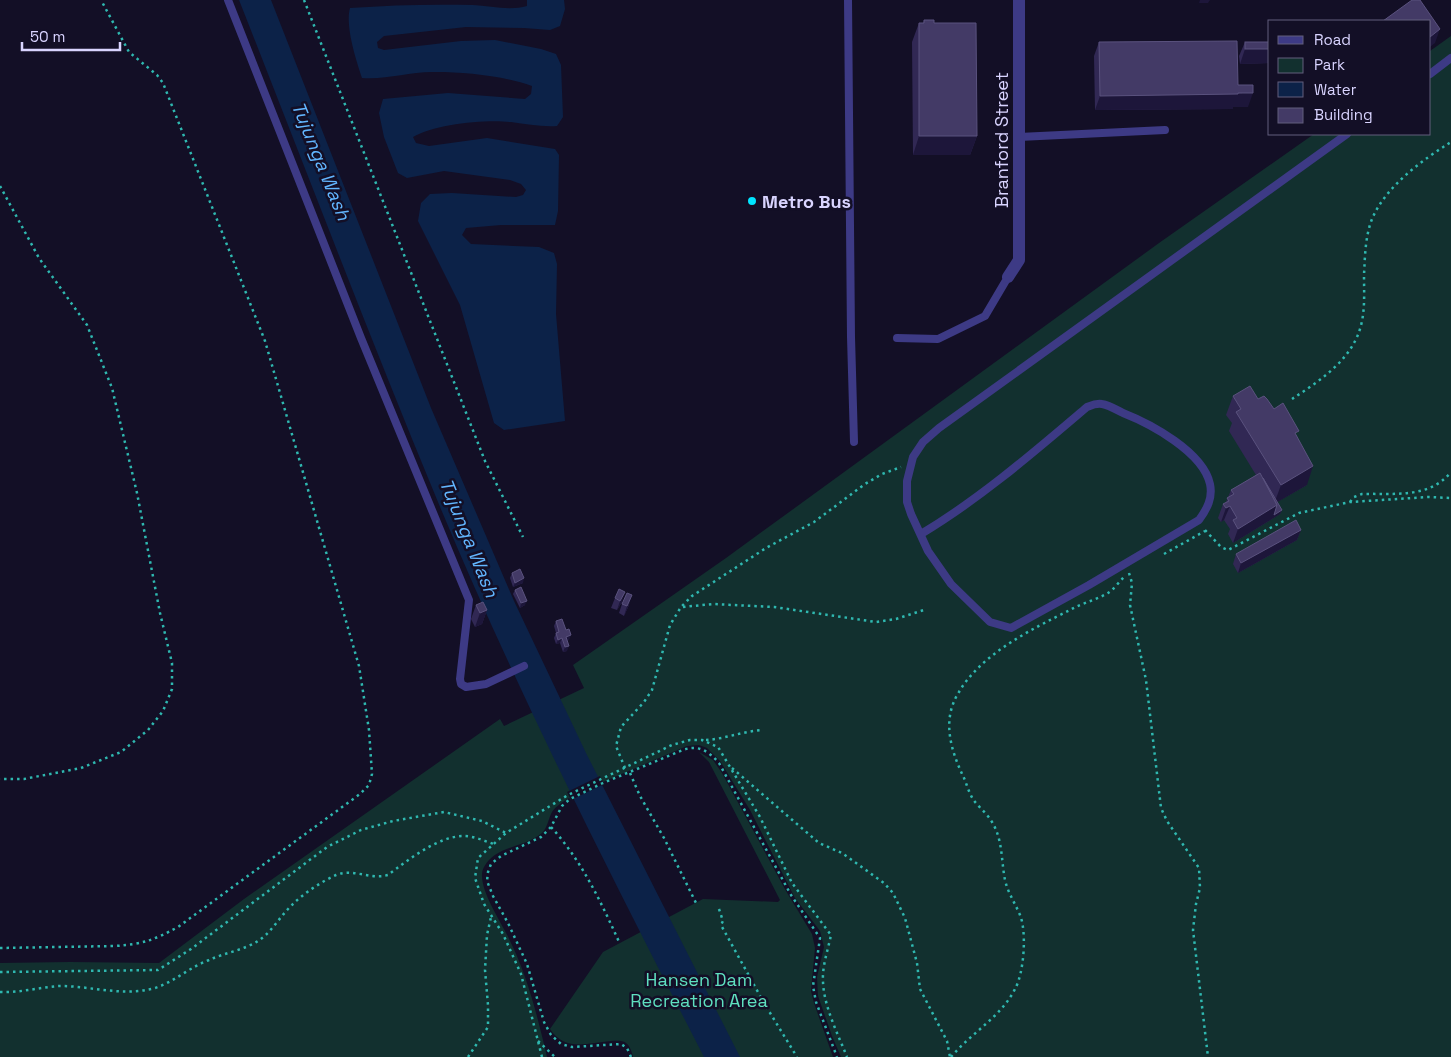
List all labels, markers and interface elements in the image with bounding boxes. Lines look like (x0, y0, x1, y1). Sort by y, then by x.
scale bar (22, 20, 120, 52)
legend (1268, 20, 1431, 135)
text: 50 m (30, 27, 65, 46)
text: Road (1314, 30, 1351, 49)
text: Park (1314, 55, 1345, 74)
street label: Branford Street (990, 72, 1013, 208)
text: Water (1314, 80, 1357, 99)
water label: Tujunga Wash (286, 98, 356, 224)
text: Building (1314, 105, 1373, 124)
place label: Metro Bus (762, 190, 851, 213)
marker: Metro Bus (746, 195, 758, 207)
water label: Tujunga Wash (434, 475, 504, 601)
park label: Hansen Dam Recreation Area (630, 968, 768, 1012)

